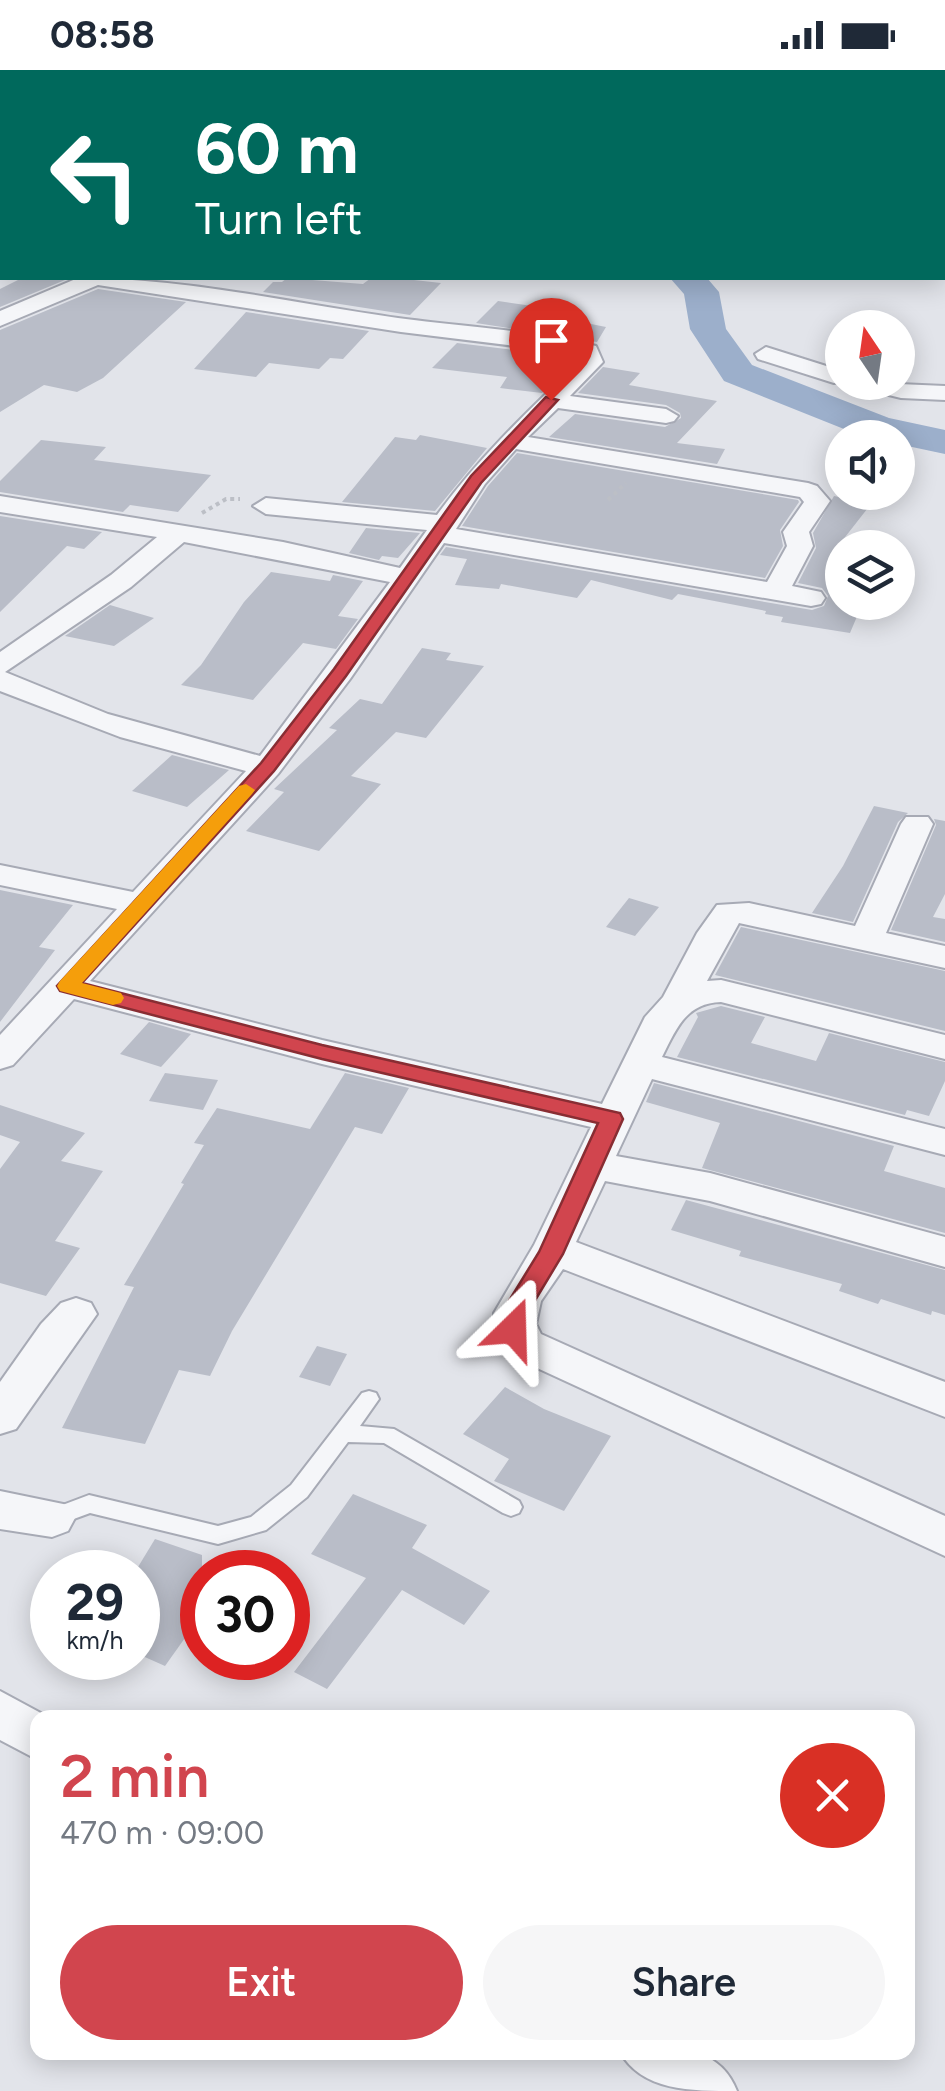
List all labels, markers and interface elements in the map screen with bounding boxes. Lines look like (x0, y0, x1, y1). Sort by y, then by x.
text: 08:58 (50, 12, 155, 58)
text: 60 m (195, 106, 359, 191)
icon: left (30, 110, 160, 240)
text: Turn left (195, 191, 362, 245)
pin (509, 298, 594, 401)
north arrow (825, 310, 915, 400)
map controls (825, 310, 915, 620)
icon: arrive (524, 313, 579, 368)
button: sound (825, 420, 915, 510)
button: layers (825, 530, 915, 620)
position arrow (461, 1277, 565, 1381)
speed limit sign: 30 (180, 1550, 310, 1680)
text: 29 (66, 1572, 124, 1633)
text: km/h (66, 1625, 124, 1655)
text: 2 min (60, 1740, 209, 1812)
button: close (780, 1743, 885, 1848)
text: 470 m · 09:00 (60, 1814, 264, 1852)
button: Exit (60, 1925, 463, 2040)
button: Share (483, 1925, 885, 2040)

